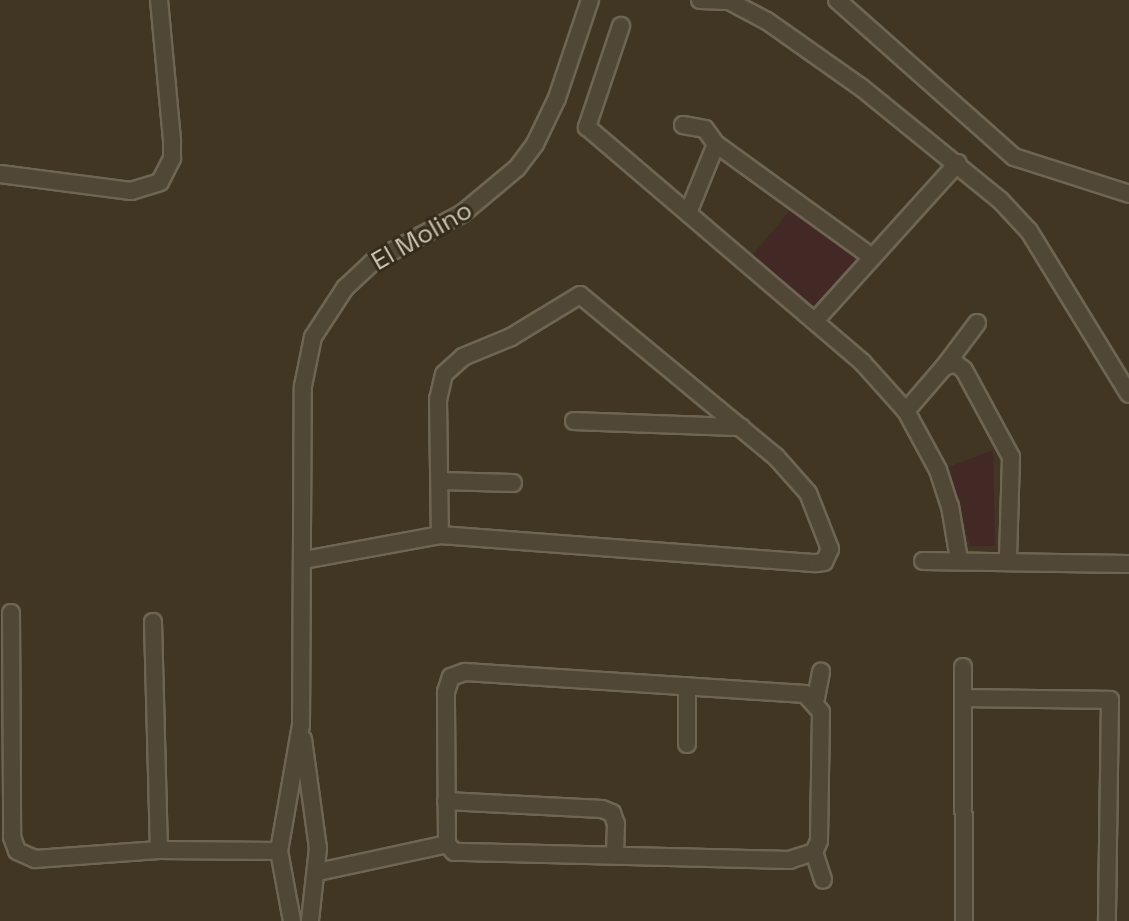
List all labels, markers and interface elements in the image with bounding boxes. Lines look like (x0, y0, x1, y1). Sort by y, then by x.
street label: El Molino (366, 195, 478, 277)

